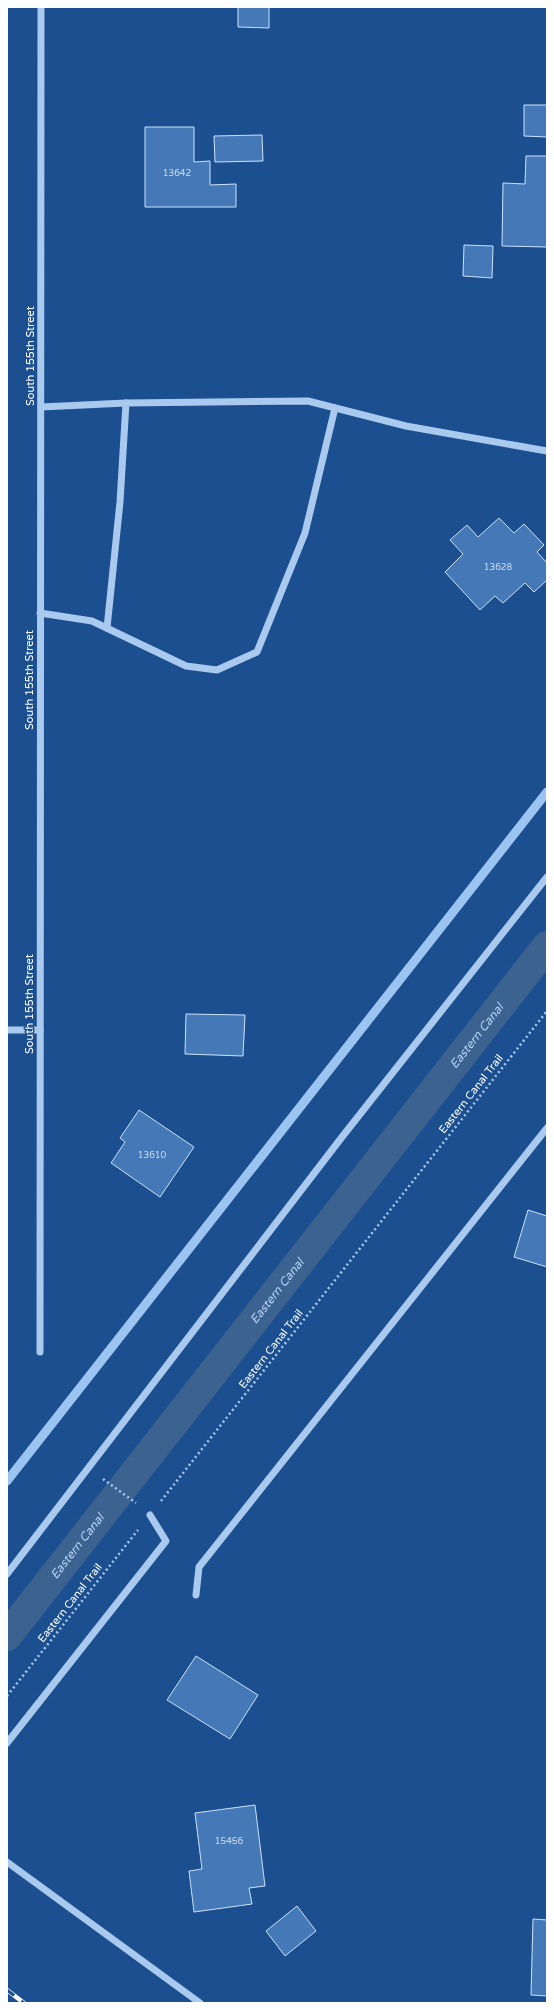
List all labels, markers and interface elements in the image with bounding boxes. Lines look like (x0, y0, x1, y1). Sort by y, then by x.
house number: 13642 (163, 168, 191, 179)
street label: South 155th Street (24, 306, 37, 406)
house number: 13628 (484, 562, 512, 573)
street label: South 155th Street (23, 630, 36, 730)
street label: South 155th Street (23, 954, 36, 1054)
water label: Eastern Canal (447, 999, 508, 1071)
street label: Eastern Canal Trail (436, 1052, 506, 1136)
house number: 13610 (138, 1150, 166, 1161)
water label: Eastern Canal (247, 1254, 308, 1326)
street label: Eastern Canal Trail (236, 1307, 306, 1391)
water label: Eastern Canal (48, 1509, 108, 1581)
street label: Eastern Canal Trail (35, 1561, 105, 1645)
house number: 15456 (215, 1836, 243, 1847)

